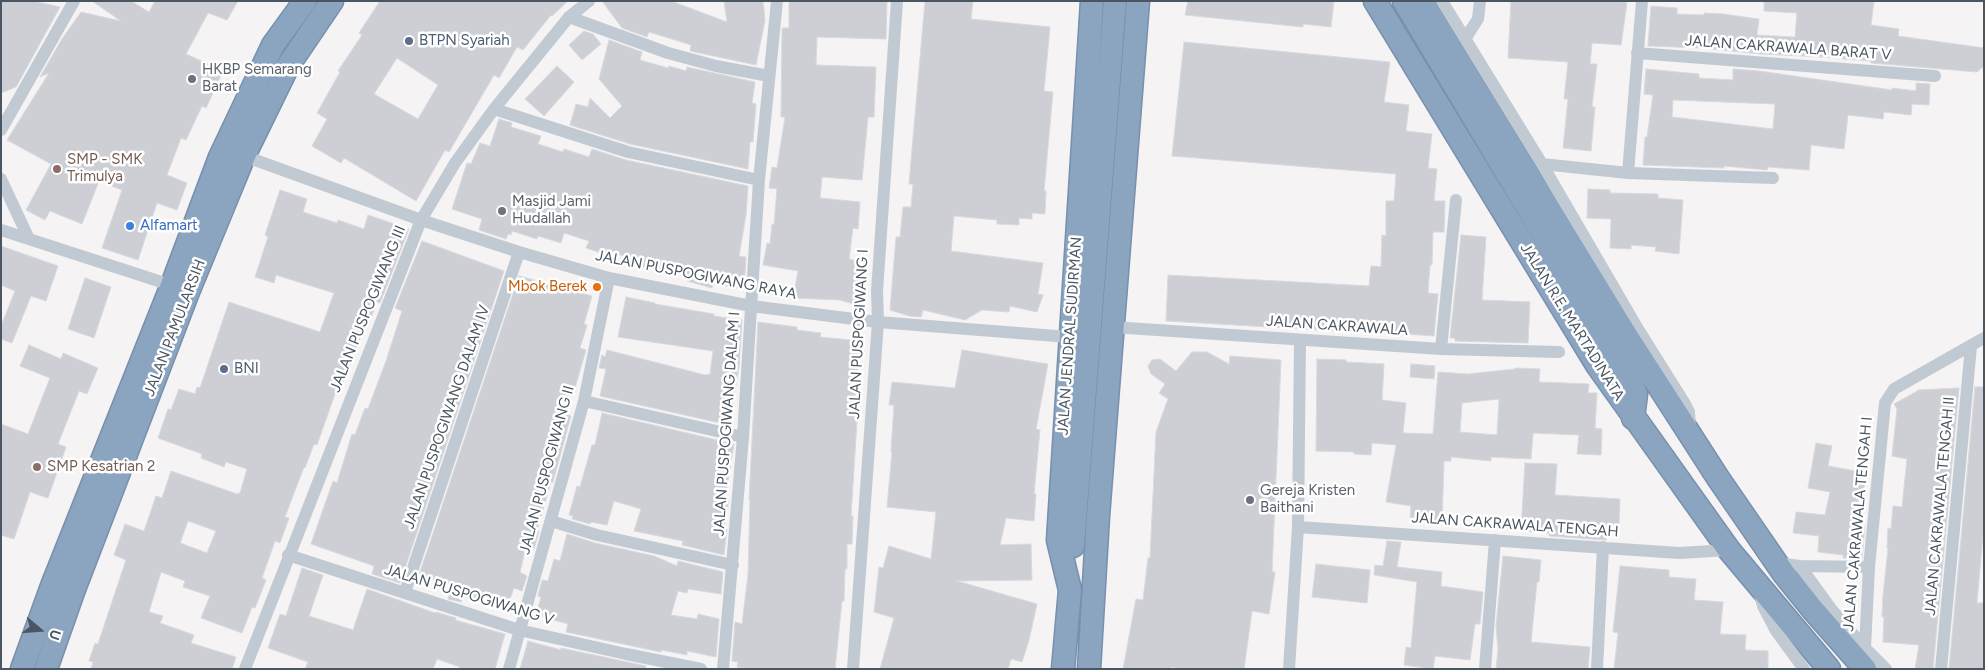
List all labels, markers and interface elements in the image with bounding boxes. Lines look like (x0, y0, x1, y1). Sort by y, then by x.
place label: BTPN Syariah (419, 32, 510, 50)
street label: JALAN CAKRAWALA BARAT V (1684, 32, 1892, 64)
marker: BTPN Syariah (403, 35, 415, 47)
place label: HKBP Semarang Barat (202, 61, 312, 96)
marker: HKBP Semarang Barat (186, 73, 198, 85)
place label: SMP - SMK Trimulya (67, 151, 142, 186)
marker: SMP - SMK Trimulya (51, 163, 63, 175)
place label: Masjid Jami Hudallah (512, 193, 591, 228)
marker: Masjid Jami Hudallah (496, 205, 508, 217)
place label: Alfamart (140, 217, 198, 235)
marker: Alfamart (124, 220, 136, 232)
street label: JALAN PUSPOGIWANG III (326, 223, 410, 395)
street label: JALAN JENDRAL SUDIRMAN (1054, 236, 1086, 436)
street label: JALAN R.E. MARTADINATA (1516, 240, 1628, 404)
street label: JALAN PUSPOGIWANG RAYA (594, 247, 798, 303)
street label: JALAN PUSPOGIWANG I (846, 249, 872, 419)
street label: JALAN PAMULARSIH (141, 257, 209, 399)
place label: Mbok Berek (508, 278, 587, 296)
marker: Mbok Berek (591, 281, 603, 293)
street label: JALAN PUSPOGIWANG DALAM IV (400, 303, 494, 531)
street label: JALAN PUSPOGIWANG DALAM I (710, 311, 744, 537)
street label: JALAN CAKRAWALA (1265, 312, 1409, 340)
place label: BNI (234, 360, 259, 378)
marker: BNI (218, 363, 230, 375)
street label: JALAN PUSPOGIWANG II (516, 384, 578, 556)
street label: JALAN CAKRAWALA TENGAH II (1921, 396, 1959, 616)
street label: JALAN CAKRAWALA TENGAH I (1840, 416, 1876, 632)
place label: SMP Kesatrian 2 (47, 458, 155, 476)
marker: SMP Kesatrian 2 (31, 461, 43, 473)
place label: Gereja Kristen Baithani (1260, 482, 1355, 517)
marker: Gereja Kristen Baithani (1244, 494, 1256, 506)
street label: JALAN CAKRAWALA TENGAH (1411, 509, 1619, 541)
street label: JALAN PUSPOGIWANG V (382, 561, 556, 629)
north arrow (15, 605, 65, 655)
text: U (45, 627, 64, 642)

